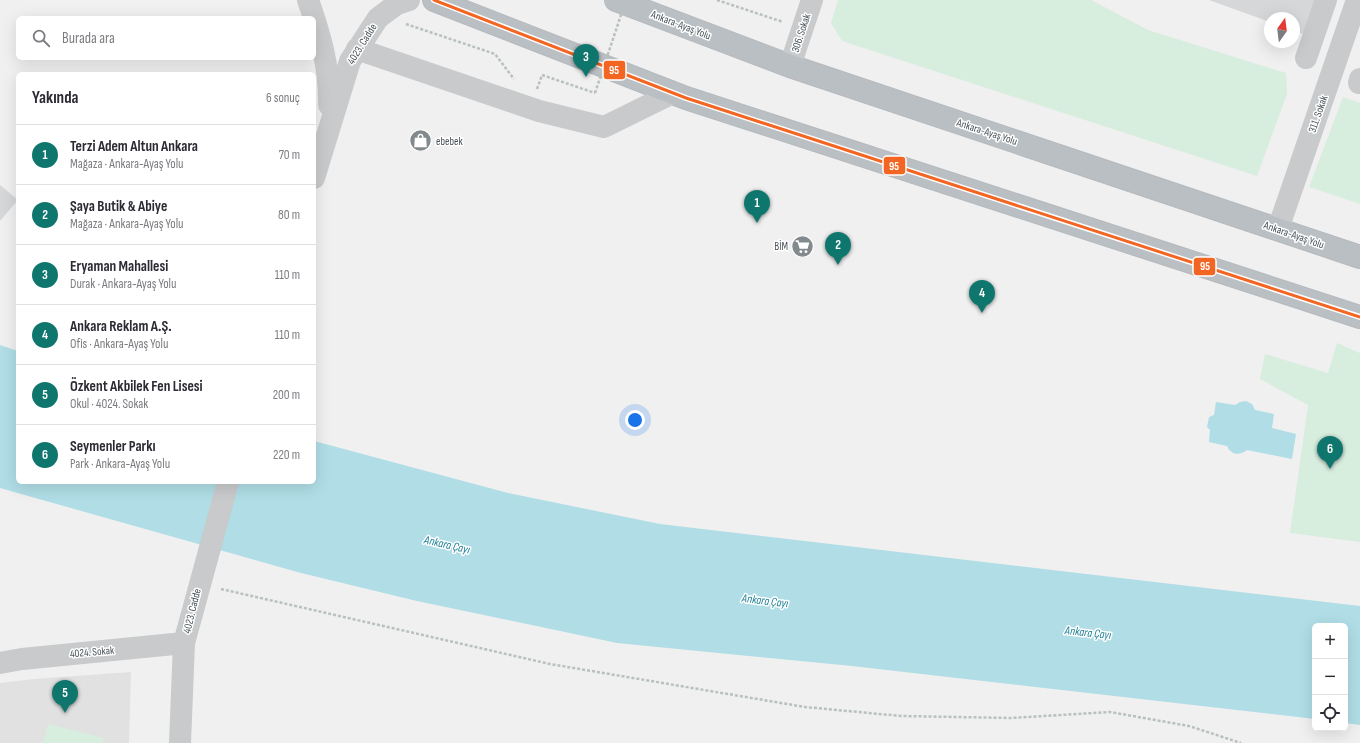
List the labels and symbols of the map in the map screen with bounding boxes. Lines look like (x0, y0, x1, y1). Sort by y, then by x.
street label: Ankara-Ayaş Yolu (648, 7, 713, 42)
street label: 306. Sokak (789, 11, 814, 54)
north arrow (1264, 12, 1300, 48)
street label: 4023. Cadde (344, 21, 380, 67)
pin: 3 (573, 44, 599, 77)
line badge: 95 (603, 60, 626, 80)
text: 95 (609, 64, 619, 77)
street label: 311. Sokak (1306, 93, 1331, 134)
street label: Ankara-Ayaş Yolu (954, 116, 1019, 148)
shop icon: ebebek (407, 128, 433, 154)
place label: ebebek (436, 135, 463, 148)
line badge: 95 (883, 156, 906, 175)
text: 95 (889, 160, 899, 173)
pin: 1 (744, 190, 770, 223)
street label: Ankara-Ayaş Yolu (1261, 218, 1326, 252)
pin: 2 (825, 232, 851, 265)
supermarket icon: BİM (790, 233, 816, 259)
place label: BİM (774, 239, 788, 253)
line badge: 95 (1193, 257, 1216, 276)
text: 95 (1200, 260, 1210, 273)
pin: 4 (969, 280, 995, 313)
your location (625, 410, 645, 430)
pin: 6 (1317, 436, 1343, 469)
water label: Ankara Çayı (422, 532, 472, 558)
street label: 4023. Cadde (180, 587, 204, 635)
water label: Ankara Çayı (740, 591, 790, 611)
water label: Ankara Çayı (1063, 623, 1113, 643)
street label: 4024. Sokak (69, 644, 115, 660)
pin: 5 (52, 680, 78, 713)

